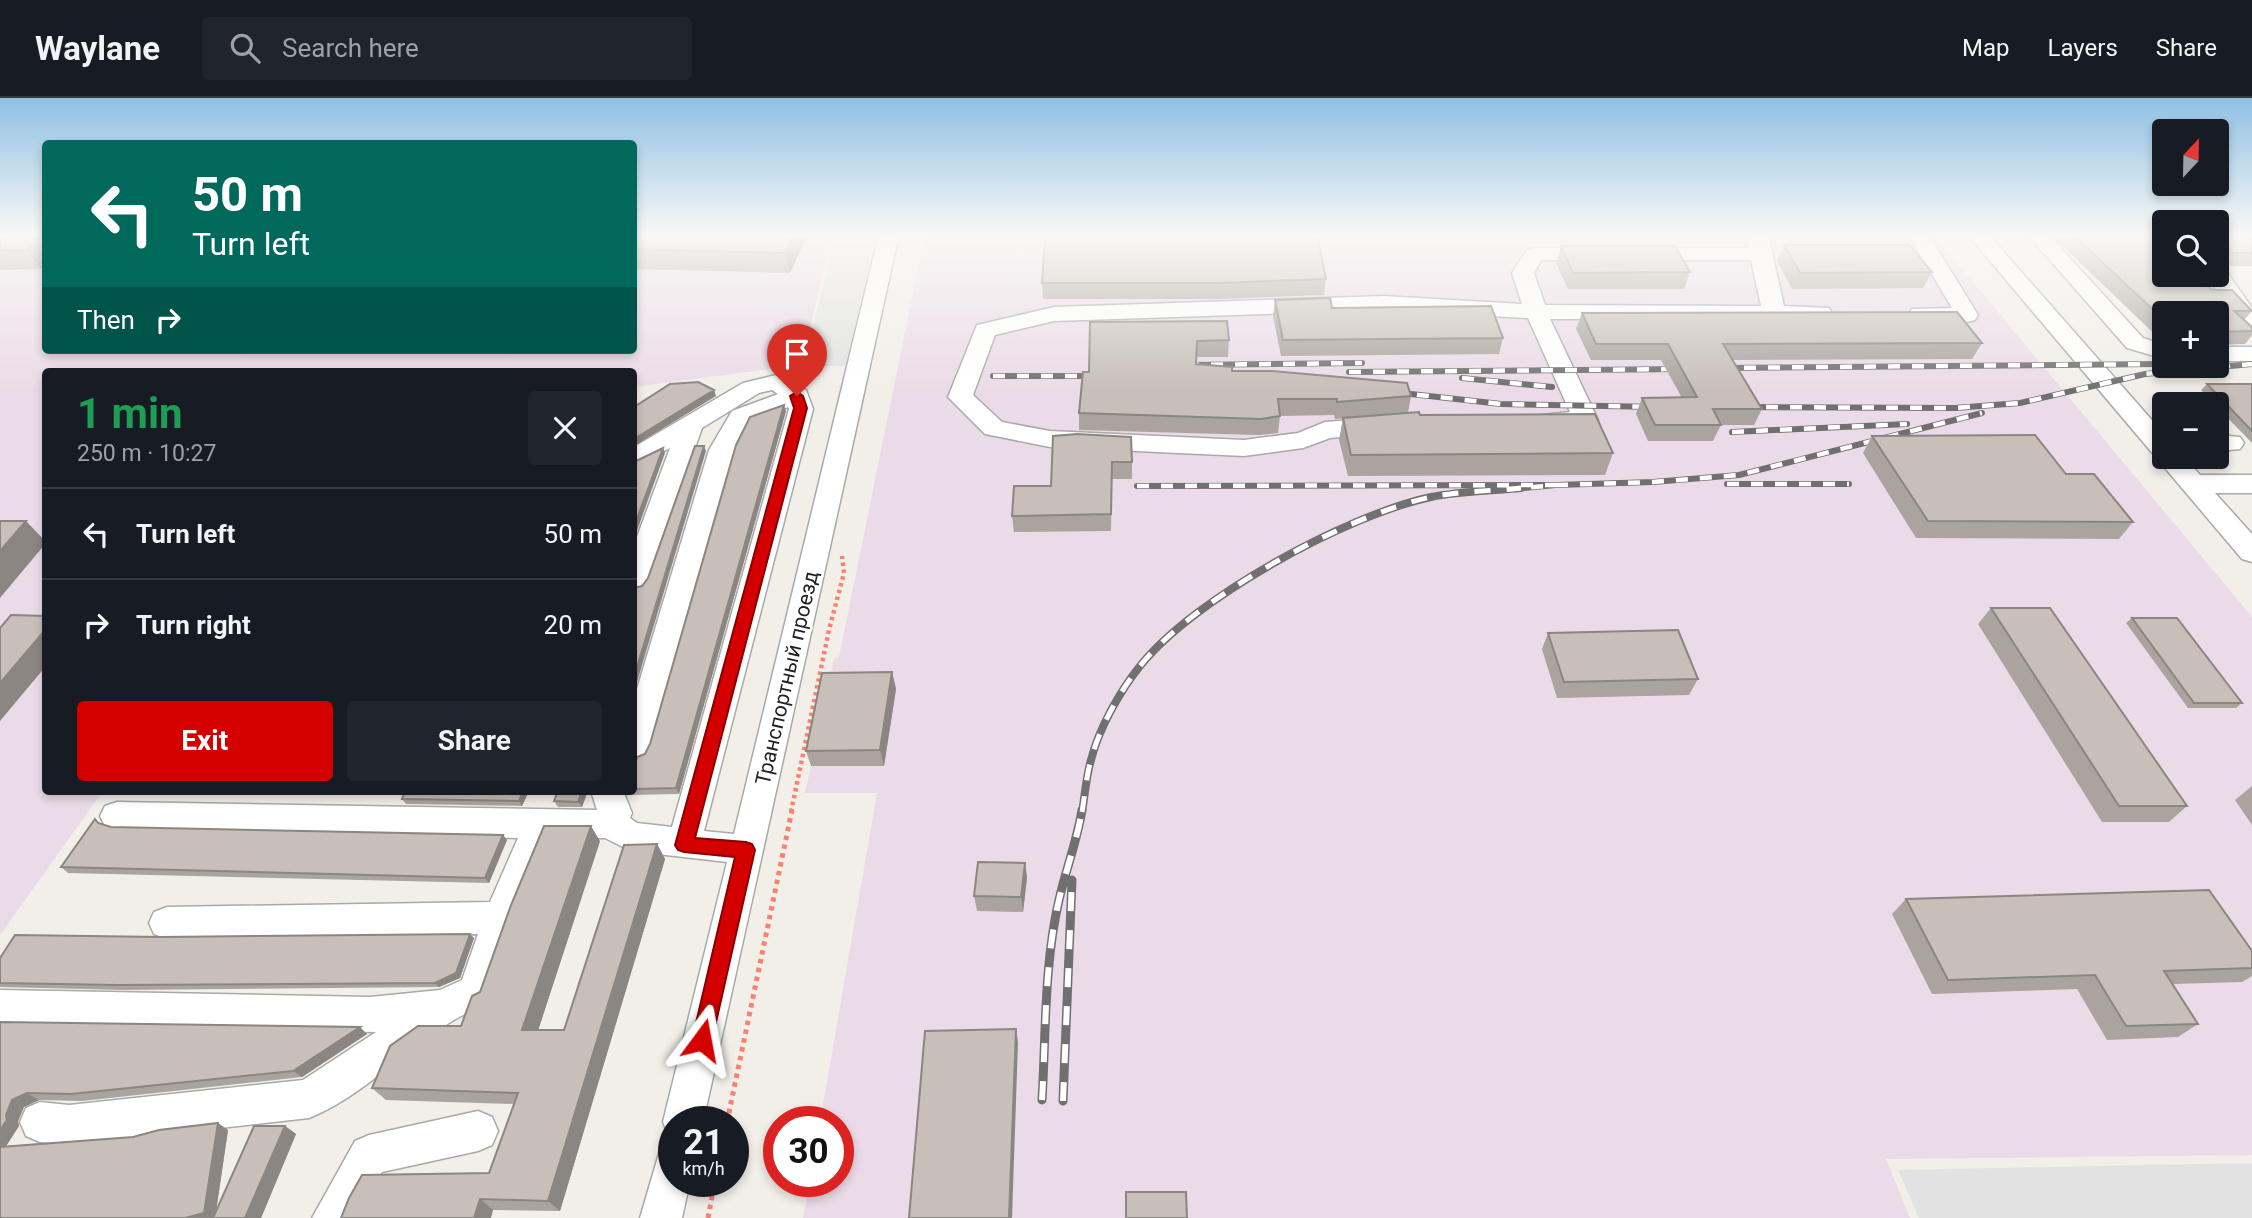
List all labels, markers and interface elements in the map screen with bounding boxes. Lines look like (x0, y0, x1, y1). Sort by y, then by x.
search box (202, 17, 692, 80)
text: Waylane (35, 29, 160, 68)
icon: search (226, 29, 264, 67)
text: Search here (282, 33, 419, 63)
text: Map (1962, 34, 2010, 62)
text: Layers (2048, 34, 2118, 62)
text: Share (2156, 34, 2217, 62)
north arrow (2152, 119, 2230, 196)
map controls (2152, 119, 2229, 469)
text: 50 m (192, 166, 303, 223)
icon: left (77, 168, 168, 259)
button: search (2152, 210, 2229, 287)
text: Turn left (192, 225, 310, 263)
icon: right (149, 301, 187, 339)
button: + (2152, 301, 2229, 378)
text: Then (77, 305, 135, 335)
pin (767, 324, 827, 396)
icon: arrive (778, 335, 816, 373)
text: 1 min (77, 389, 183, 438)
button: close (528, 391, 602, 465)
button: − (2152, 392, 2229, 469)
text: 250 m · 10:27 (77, 440, 216, 467)
icon: left (77, 515, 115, 553)
text: Turn left (136, 519, 235, 549)
text: 50 m (544, 519, 602, 549)
street label: Транспортный проезд (751, 568, 823, 787)
icon: right (77, 606, 115, 644)
text: Turn right (136, 610, 251, 640)
text: 20 m (544, 610, 602, 640)
button: Exit (77, 701, 333, 781)
button: Share (347, 701, 602, 781)
position arrow (665, 1003, 739, 1077)
speed limit sign: 30 (763, 1106, 854, 1197)
text: 21 (683, 1122, 724, 1163)
text: km/h (682, 1158, 725, 1179)

